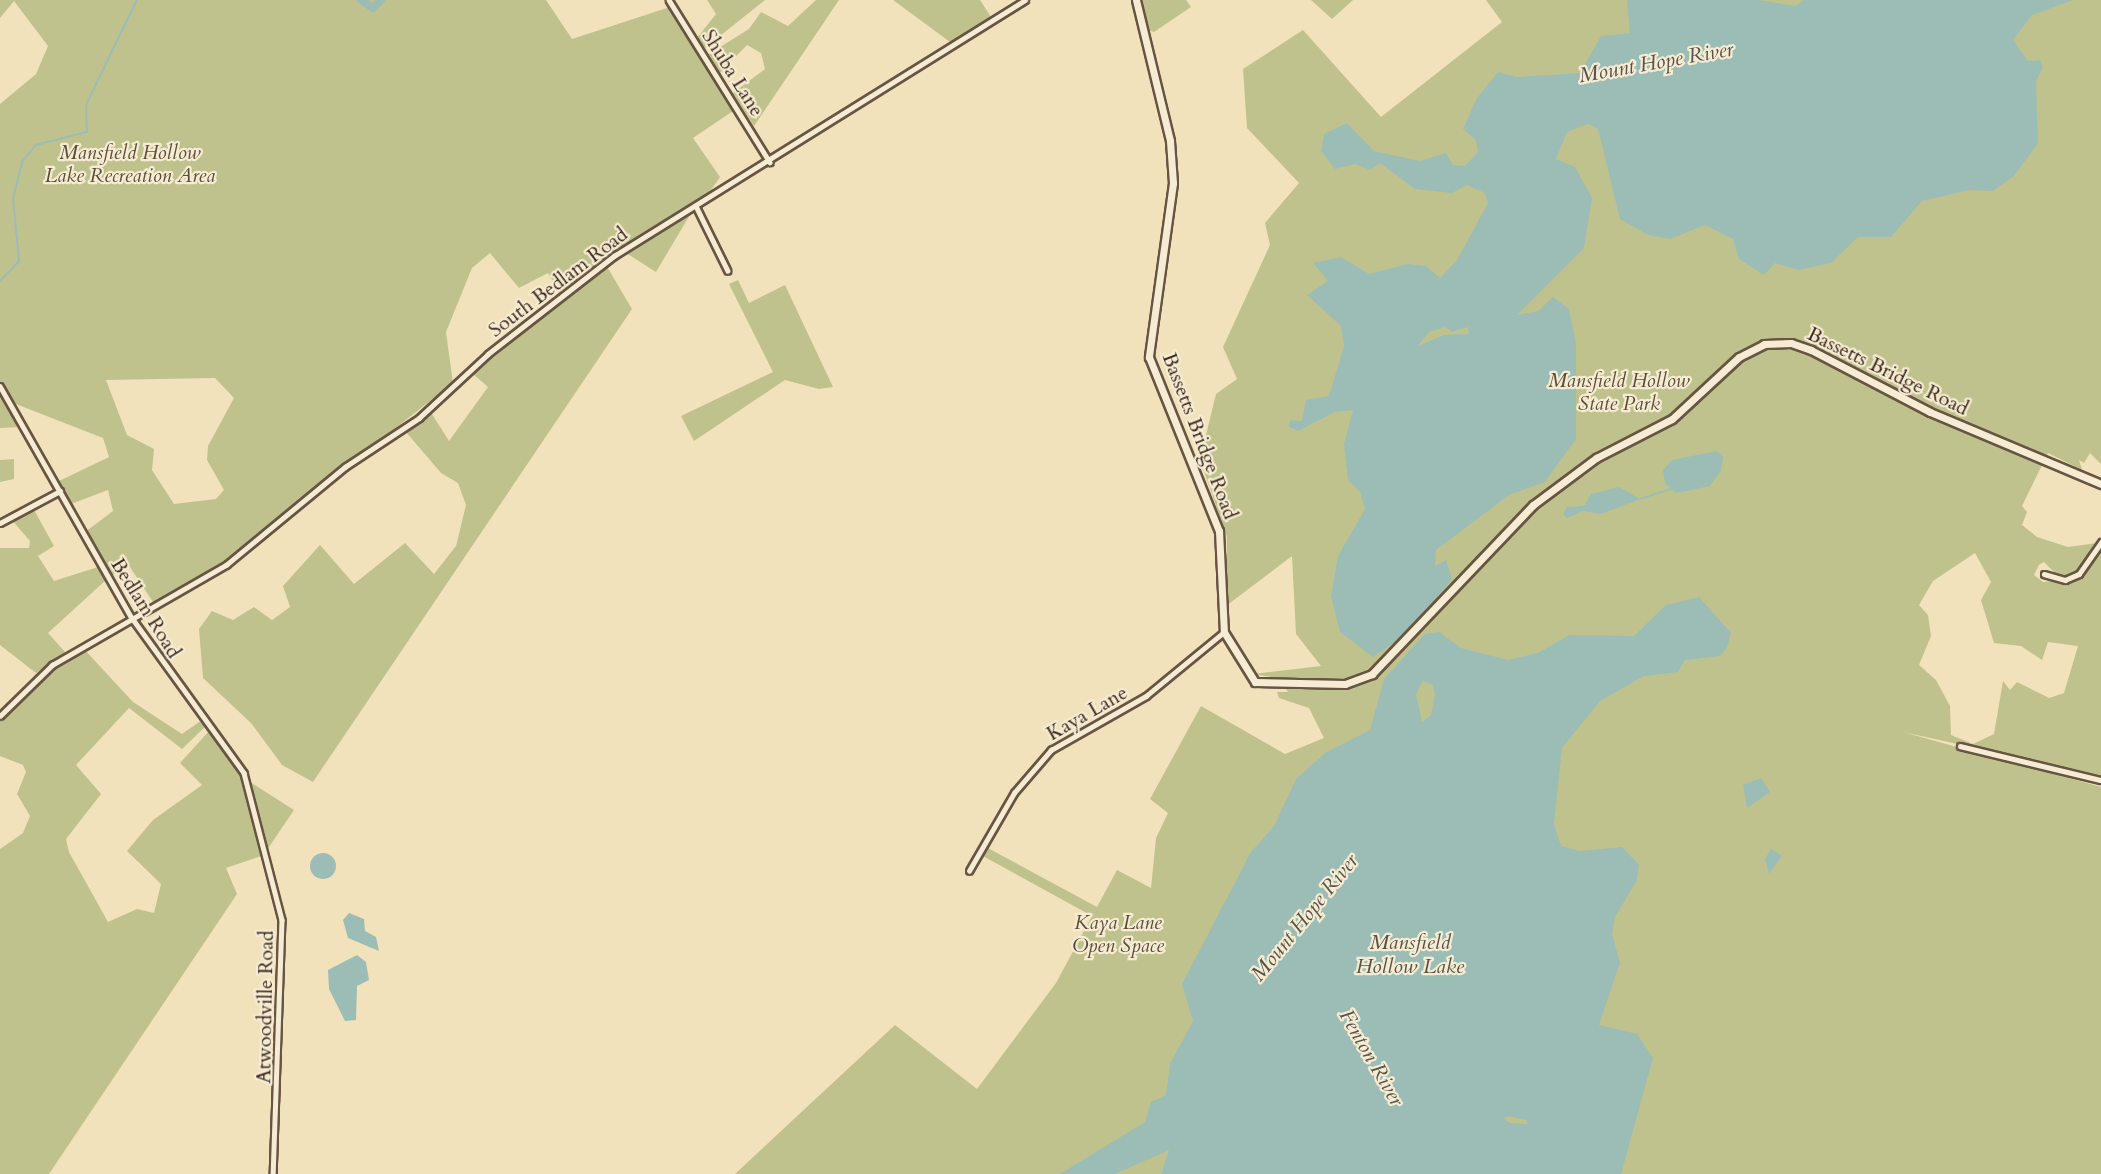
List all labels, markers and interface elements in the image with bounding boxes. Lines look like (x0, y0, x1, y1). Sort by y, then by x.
street label: Shuba Lane (697, 25, 769, 121)
water label: Mount Hope River (1577, 37, 1735, 89)
park label: Mansfield Hollow Lake Recreation Area (45, 140, 215, 187)
street label: South Bedlam Road (484, 222, 632, 342)
street label: Bassetts Bridge Road (1804, 322, 1972, 420)
street label: Bassetts Bridge Road (1157, 349, 1243, 523)
park label: Mansfield Hollow State Park (1548, 369, 1690, 416)
street label: Bedlam Road (106, 554, 186, 662)
street label: Kaya Lane (1042, 680, 1132, 746)
water label: Mount Hope River (1246, 849, 1364, 987)
park label: Kaya Lane Open Space (1072, 910, 1164, 957)
street label: Atwoodville Road (252, 930, 278, 1084)
water label: Mansfield Hollow Lake (1356, 930, 1464, 980)
water label: Fenton River (1333, 1005, 1409, 1111)

